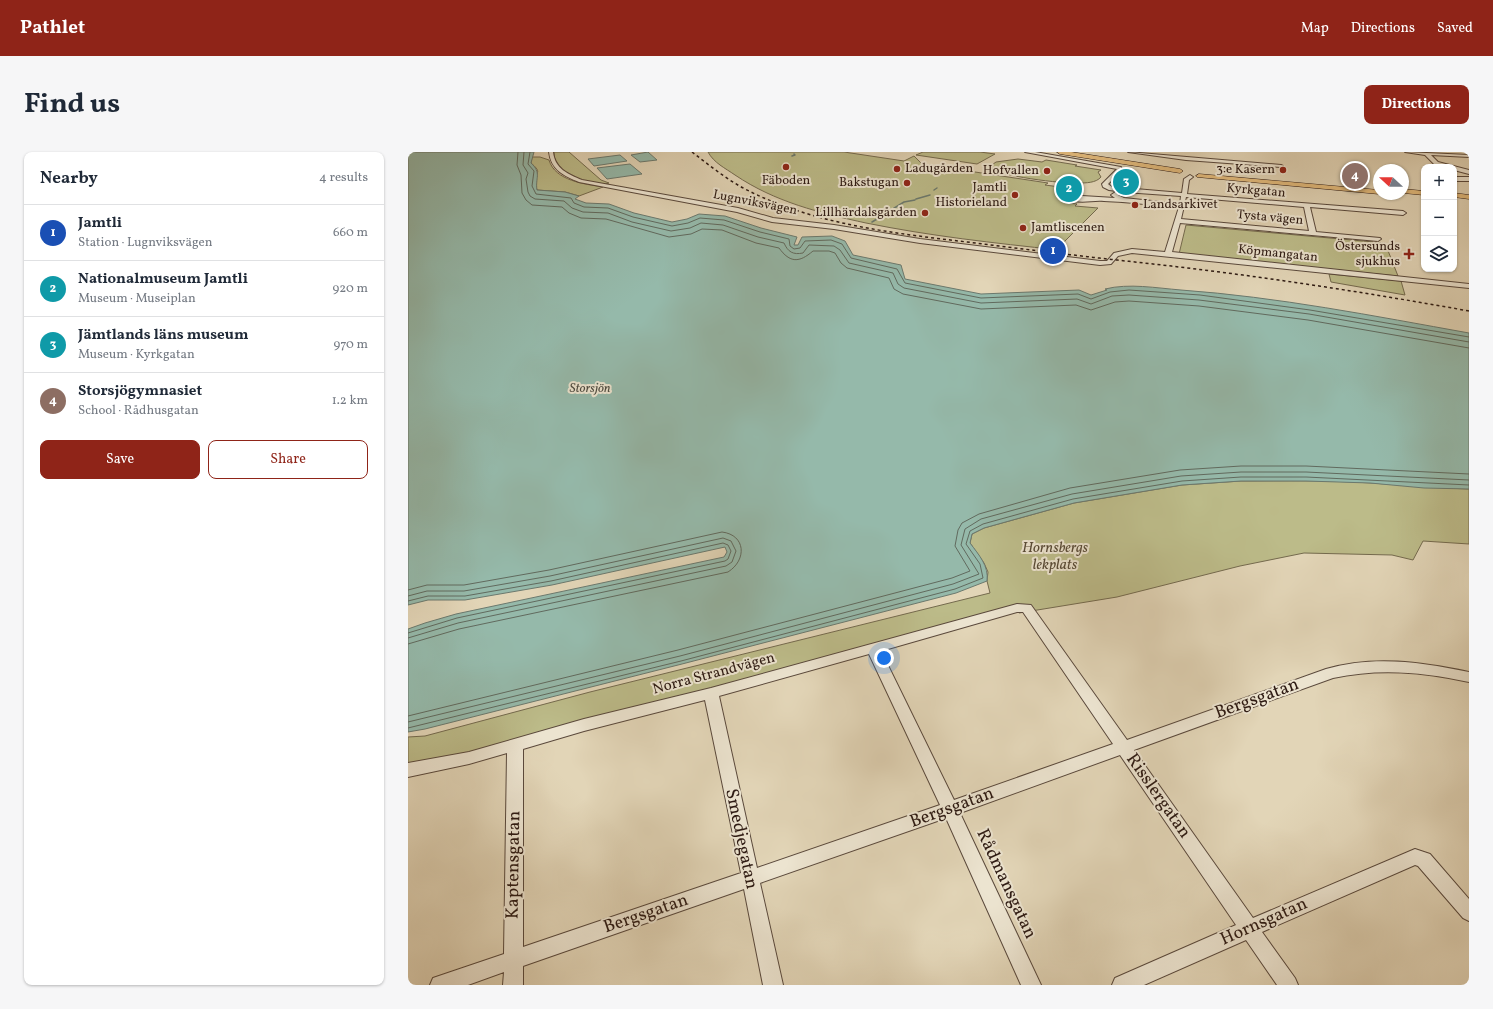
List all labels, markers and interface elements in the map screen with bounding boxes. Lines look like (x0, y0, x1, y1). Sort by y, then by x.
text: Pathlet (20, 15, 85, 41)
text: Map (1301, 19, 1329, 38)
text: Directions (1351, 19, 1415, 38)
text: Saved (1437, 19, 1473, 38)
text: Find us (24, 85, 120, 124)
button: Directions (1364, 85, 1469, 124)
place label: Ladugården (905, 160, 973, 178)
place label: 3:e Kasern (1216, 161, 1275, 179)
pin: 4 (1342, 161, 1368, 191)
marker: Fäboden (781, 162, 791, 172)
place label: Hofvallen (983, 162, 1039, 180)
marker: Ladugården (892, 164, 902, 174)
north arrow (1373, 164, 1409, 200)
map controls (1421, 164, 1457, 272)
button: + (1421, 164, 1457, 200)
marker: 3:e Kasern (1278, 165, 1288, 175)
marker: Hofvallen (1042, 166, 1052, 176)
text: Nearby (40, 167, 98, 190)
pin: 3 (1113, 167, 1139, 197)
text: 4 results (319, 169, 368, 187)
place label: Fäboden (762, 172, 811, 190)
place label: Bakstugan (839, 174, 899, 192)
pin: 2 (1056, 174, 1082, 204)
marker: Bakstugan (902, 178, 912, 188)
place label: Jamtli Historieland (935, 179, 1007, 212)
street label: Kyrkgatan (1226, 179, 1286, 203)
street label: Lugnviksvägen (711, 186, 799, 220)
marker: Jamtli Historieland (1010, 190, 1020, 200)
place label: Landsarkivet (1143, 196, 1218, 214)
marker: Landsarkivet (1130, 200, 1140, 210)
button: − (1421, 200, 1457, 236)
place label: Lillhärdalsgården (815, 204, 917, 222)
street label: Tysta vägen (1236, 206, 1304, 230)
marker: Lillhärdalsgården (920, 208, 930, 218)
text: Jamtli (78, 213, 122, 234)
place label: Jamtliscenen (1031, 219, 1105, 237)
marker: Jamtliscenen (1018, 223, 1028, 233)
text: 1 (50, 224, 56, 242)
text: 660 m (333, 224, 368, 242)
text: Station · Lugnviksvägen (78, 234, 213, 252)
pin: 1 (1040, 236, 1066, 266)
button: layers (1421, 236, 1457, 272)
place label: Östersunds sjukhus (1335, 238, 1400, 271)
street label: Köpmangatan (1237, 241, 1319, 267)
marker: Östersunds sjukhus (1403, 248, 1415, 260)
text: Nationalmuseum Jamtli (78, 269, 248, 290)
text: 2 (50, 280, 56, 298)
text: 920 m (332, 280, 368, 298)
text: Museum · Museiplan (78, 290, 196, 308)
text: Jämtlands läns museum (78, 325, 248, 346)
text: 3 (50, 336, 56, 354)
text: 970 m (334, 336, 368, 354)
text: Museum · Kyrkgatan (78, 346, 195, 364)
water label: Storsjön (569, 380, 611, 398)
text: Storsjögymnasiet (78, 381, 202, 402)
text: 4 (49, 392, 57, 410)
text: 1.2 km (332, 392, 368, 410)
text: School · Rådhusgatan (78, 402, 199, 420)
button: Save (40, 440, 200, 479)
button: Share (208, 440, 368, 479)
park label: Hornsbergs lekplats (1022, 538, 1089, 576)
street label: Norra Strandvägen (650, 648, 778, 700)
your location (874, 648, 894, 668)
street label: Bergsgatan (1211, 672, 1303, 726)
street label: Risslergatan (1120, 748, 1197, 844)
street label: Bergsgatan (906, 781, 998, 835)
street label: Smedjegatan (718, 786, 764, 892)
street label: Kaptensgatan (501, 810, 527, 919)
street label: Rådmansgatan (970, 825, 1043, 943)
street label: Bergsgatan (600, 888, 692, 940)
street label: Hornsgatan (1216, 892, 1312, 952)

